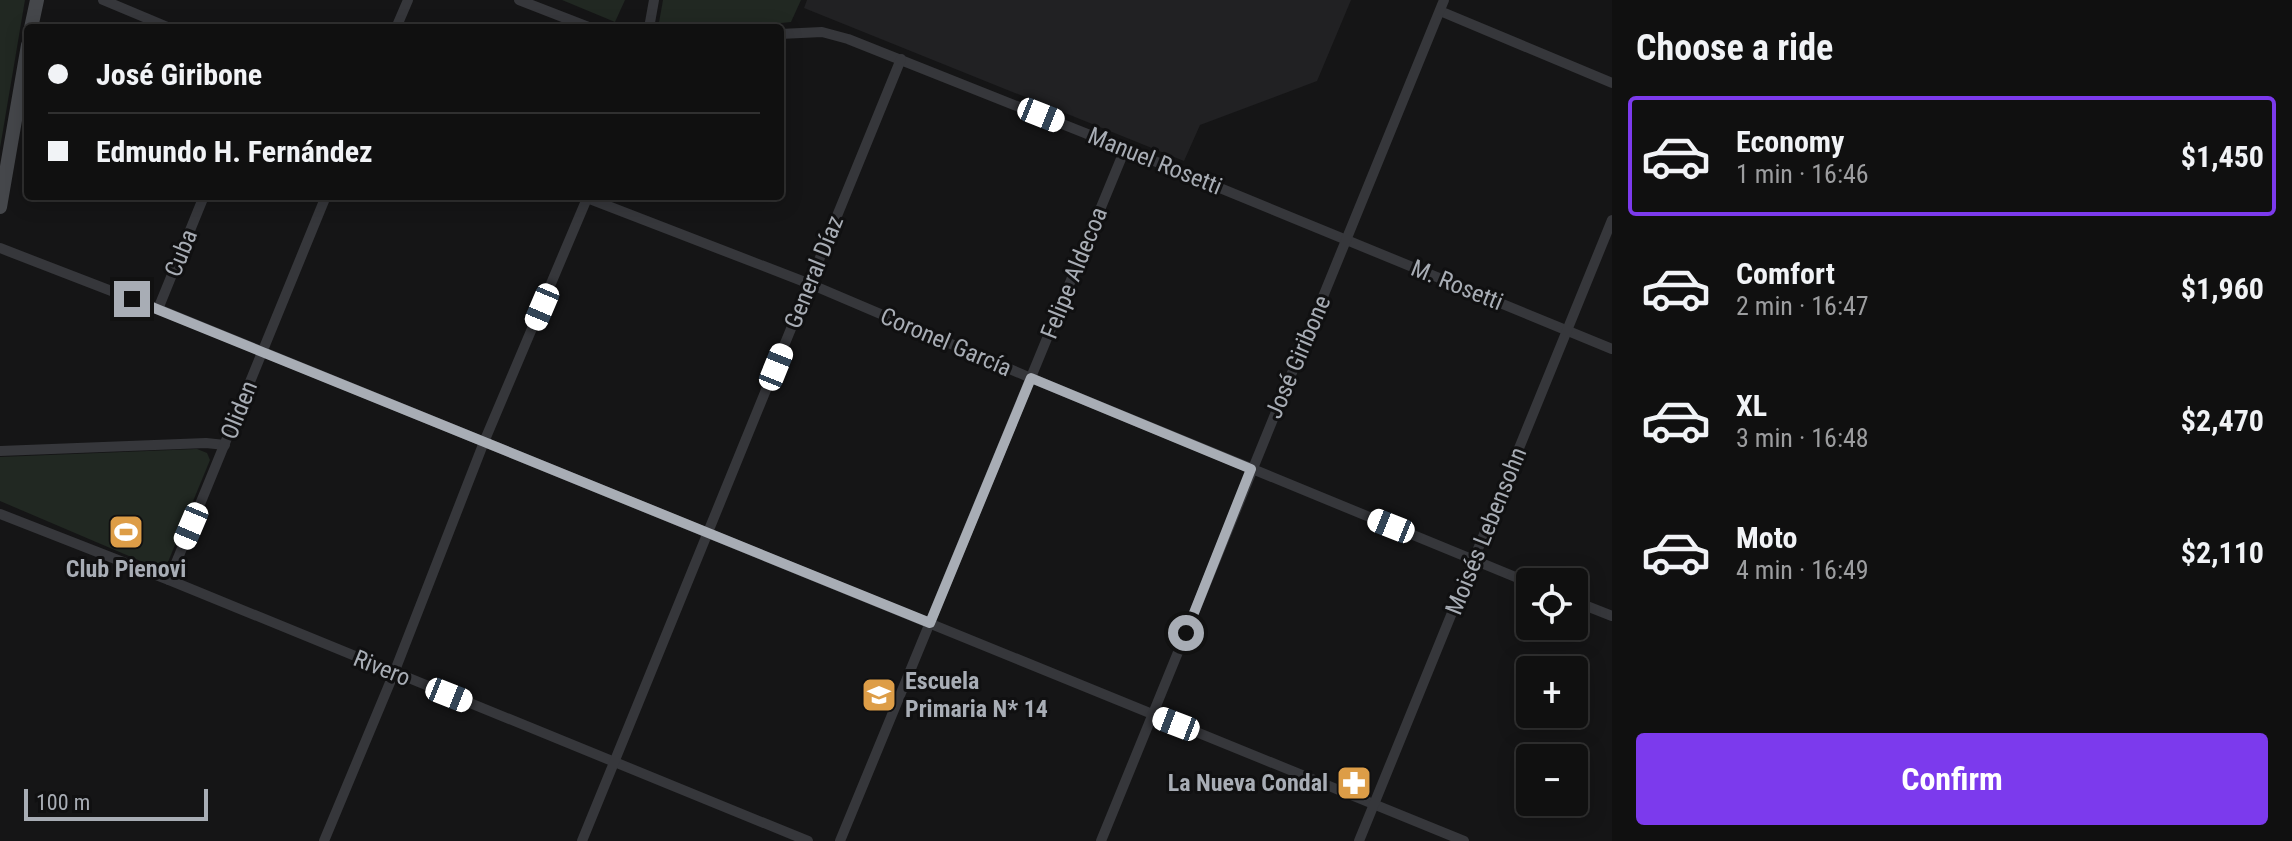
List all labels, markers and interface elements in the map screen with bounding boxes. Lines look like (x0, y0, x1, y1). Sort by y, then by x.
text: Choose a ride (1636, 27, 1833, 69)
text: José Giribone (96, 57, 262, 92)
car (1014, 95, 1068, 135)
icon: car (1640, 120, 1712, 192)
street label: Manuel Rosetti (1084, 121, 1226, 201)
text: Economy (1736, 124, 1844, 159)
text: Edmundo H. Fernández (96, 134, 373, 169)
text: $1,450 (2181, 139, 2264, 174)
text: 1 min · 16:46 (1736, 159, 1869, 189)
street label: Felipe Aldecoa (1035, 203, 1113, 343)
street label: General Díaz (779, 212, 849, 332)
street label: Cuba (159, 225, 203, 281)
icon: car (1640, 252, 1712, 324)
street label: M. Rosetti (1407, 254, 1507, 316)
text: Comfort (1736, 256, 1835, 291)
text: $1,960 (2181, 271, 2264, 306)
car (522, 280, 562, 334)
route end (114, 281, 150, 317)
street label: José Giribone (1260, 291, 1336, 423)
text: 2 min · 16:47 (1736, 291, 1869, 321)
street label: Coronel García (876, 302, 1016, 382)
car (756, 340, 796, 394)
street label: Oliden (215, 377, 263, 443)
icon: car (1640, 384, 1712, 456)
text: XL (1736, 388, 1767, 423)
text: $2,470 (2181, 403, 2264, 438)
text: 3 min · 16:48 (1736, 423, 1869, 453)
street label: Moisés Lebensohn (1440, 443, 1532, 619)
car (171, 499, 211, 553)
car (1364, 506, 1418, 546)
sports icon: Club Pienovi (107, 513, 145, 551)
icon: car (1640, 516, 1712, 588)
text: Moto (1736, 520, 1797, 555)
text: $2,110 (2181, 535, 2264, 570)
place label: Club Pienovi (66, 555, 186, 583)
text: 4 min · 16:49 (1736, 555, 1869, 585)
map controls (1516, 568, 1588, 816)
button: locate (1516, 568, 1588, 640)
route start (1168, 615, 1204, 651)
street label: Rivero (350, 644, 414, 692)
button: + (1516, 656, 1588, 728)
place label: Escuela Primaria N* 14 (905, 667, 1048, 723)
car (422, 675, 476, 715)
school or university icon: Escuela Primaria N* 14 (860, 676, 898, 714)
car (1149, 704, 1203, 744)
button: Confirm (1636, 733, 2268, 825)
button: − (1516, 744, 1588, 816)
pharmacy icon: La Nueva Condal (1335, 764, 1373, 802)
place label: La Nueva Condal (1168, 769, 1328, 797)
scale bar (24, 785, 208, 821)
text: 100 m (36, 790, 90, 815)

